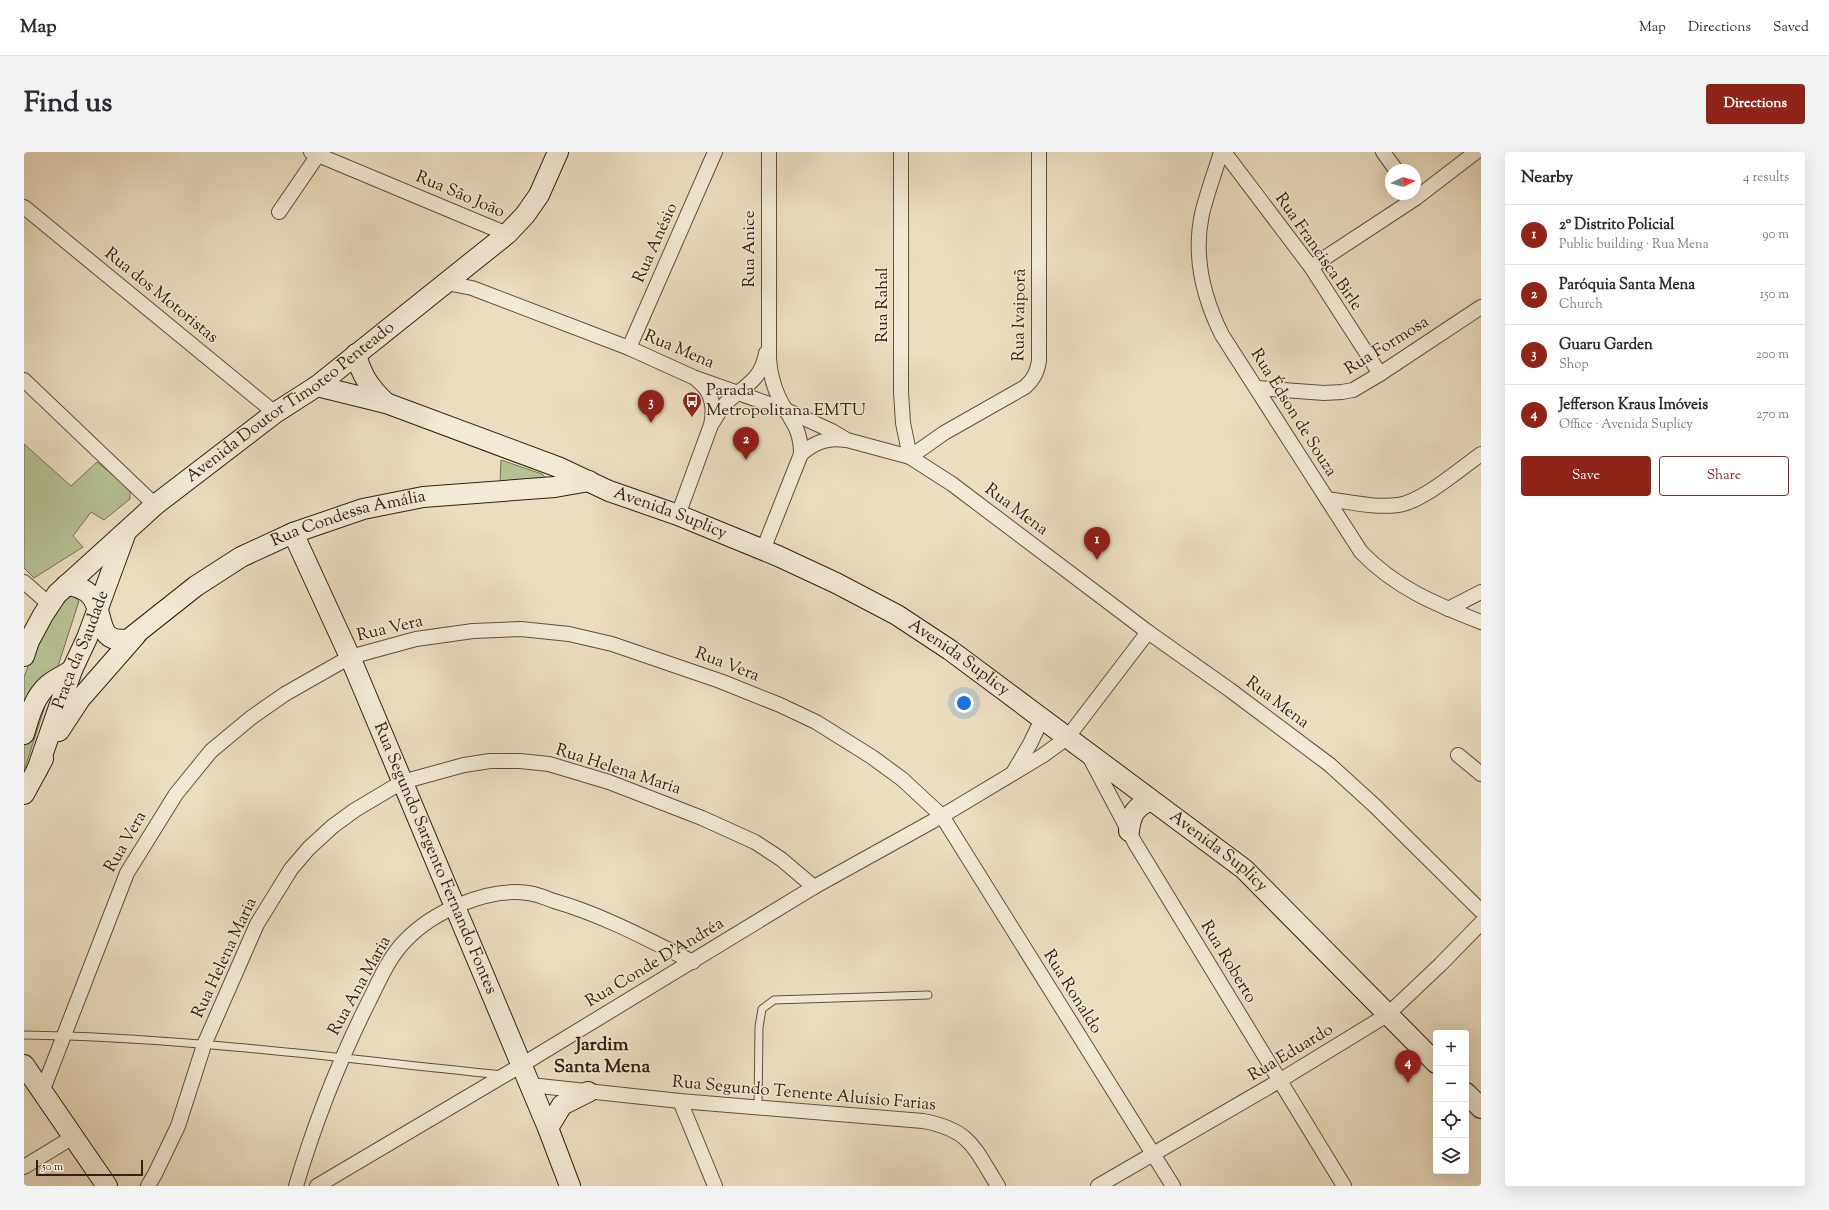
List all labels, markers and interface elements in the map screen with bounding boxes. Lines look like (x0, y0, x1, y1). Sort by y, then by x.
text: Map (20, 14, 57, 41)
text: Map (1639, 18, 1666, 38)
text: Directions (1688, 18, 1751, 38)
text: Saved (1773, 18, 1809, 38)
text: Find us (24, 84, 112, 124)
button: Directions (1706, 84, 1805, 124)
north arrow (1385, 164, 1421, 200)
street label: Rua São João (412, 165, 508, 225)
text: Nearby (1521, 166, 1573, 190)
text: 4 results (1743, 169, 1789, 187)
street label: Rua Francisca Birle (1268, 188, 1368, 316)
street label: Rua Anésio (628, 199, 684, 287)
street label: Rua Anice (738, 210, 762, 288)
text: 2º Distrito Policial (1559, 215, 1674, 236)
text: 1 (1532, 226, 1536, 244)
text: 90 m (1762, 226, 1789, 244)
text: Public building · Rua Mena (1559, 236, 1709, 254)
street label: Rua dos Motoristas (99, 243, 223, 350)
street label: Rua Rahal (871, 267, 895, 343)
street label: Rua Ivaiporã (1007, 268, 1033, 362)
text: Paróquia Santa Mena (1559, 275, 1695, 296)
text: 2 (1531, 286, 1537, 304)
text: 150 m (1760, 286, 1789, 304)
text: Church (1559, 296, 1603, 314)
street label: Rua Formosa (1340, 310, 1434, 381)
street label: Avenida Doutor Timoteo Penteado (181, 316, 400, 489)
street label: Rua Mena (640, 324, 718, 376)
text: Guaru Garden (1559, 335, 1653, 356)
street label: Rua Édson de Souza (1244, 344, 1342, 482)
text: 3 (1531, 346, 1537, 364)
text: 200 m (1756, 346, 1789, 364)
text: Shop (1559, 356, 1588, 374)
place label: Parada Metropolitana EMTU (706, 379, 866, 423)
pin: 3 (638, 390, 664, 423)
bus stop icon: Parada Metropolitana EMTU (681, 390, 703, 418)
text: Jefferson Kraus Imóveis (1559, 395, 1708, 416)
text: 4 (1531, 406, 1537, 424)
text: 270 m (1756, 406, 1789, 424)
text: Office · Avenida Suplicy (1559, 416, 1693, 434)
pin: 2 (733, 427, 759, 460)
button: Save (1521, 456, 1651, 496)
button: Share (1659, 456, 1789, 496)
street label: Rua Mena (979, 478, 1053, 542)
street label: Avenida Suplicy (610, 481, 731, 546)
street label: Rua Condessa Amália (267, 485, 428, 554)
pin: 1 (1084, 527, 1110, 560)
street label: Praça da Saudade (47, 587, 115, 712)
street label: Rua Vera (355, 610, 426, 648)
street label: Avenida Suplicy (903, 613, 1015, 703)
street label: Rua Vera (691, 642, 763, 688)
street label: Rua Mena (1240, 671, 1314, 735)
your location (954, 693, 974, 713)
street label: Rua Segundo Sargento Fernando Fontes (367, 719, 503, 998)
street label: Rua Helena Maria (552, 738, 684, 802)
street label: Avenida Suplicy (1164, 805, 1273, 898)
street label: Rua Vera (99, 807, 153, 877)
street label: Rua Helena Maria (187, 894, 264, 1022)
street label: Rua Conde D'Andréa (581, 912, 729, 1014)
street label: Rua Roberto (1194, 916, 1262, 1008)
street label: Rua Ana Maria (323, 932, 397, 1040)
street label: Rua Ronaldo (1037, 945, 1107, 1039)
street label: Rua Eduardo (1244, 1018, 1338, 1088)
map controls (1433, 1030, 1469, 1174)
button: + (1433, 1030, 1469, 1066)
district label: Jardim Santa Mena (554, 1032, 650, 1081)
pin: 4 (1395, 1050, 1421, 1083)
button: − (1433, 1066, 1469, 1102)
street label: Rua Segundo Tenente Aluísio Farias (671, 1071, 937, 1118)
button: locate (1433, 1102, 1469, 1138)
button: layers (1433, 1138, 1469, 1174)
scale bar (36, 1158, 143, 1177)
text: 50 m (42, 1159, 63, 1175)

